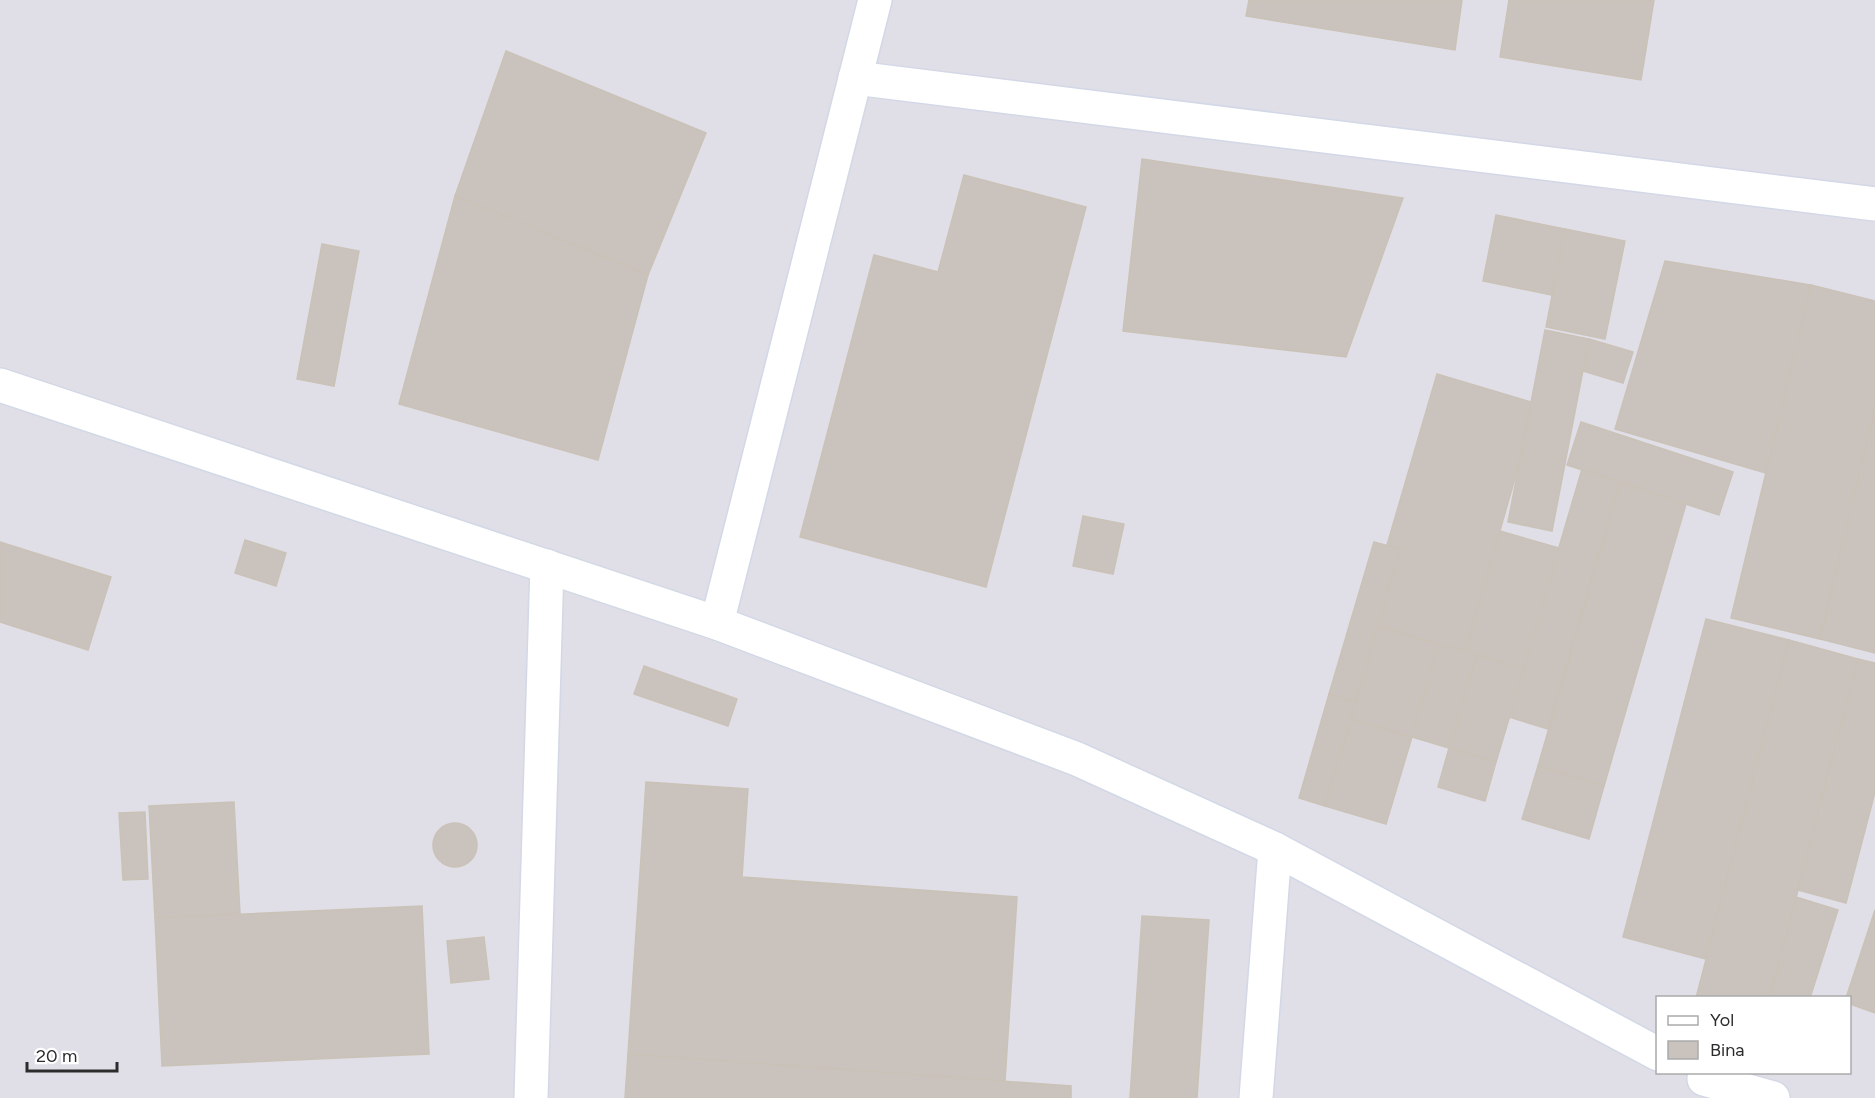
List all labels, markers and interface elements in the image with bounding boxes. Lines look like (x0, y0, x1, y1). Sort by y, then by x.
legend (1656, 996, 1851, 1074)
text: Yol (1710, 1009, 1734, 1031)
scale bar (27, 1035, 117, 1073)
text: Bina (1710, 1039, 1744, 1061)
text: 20 m (36, 1045, 77, 1067)

